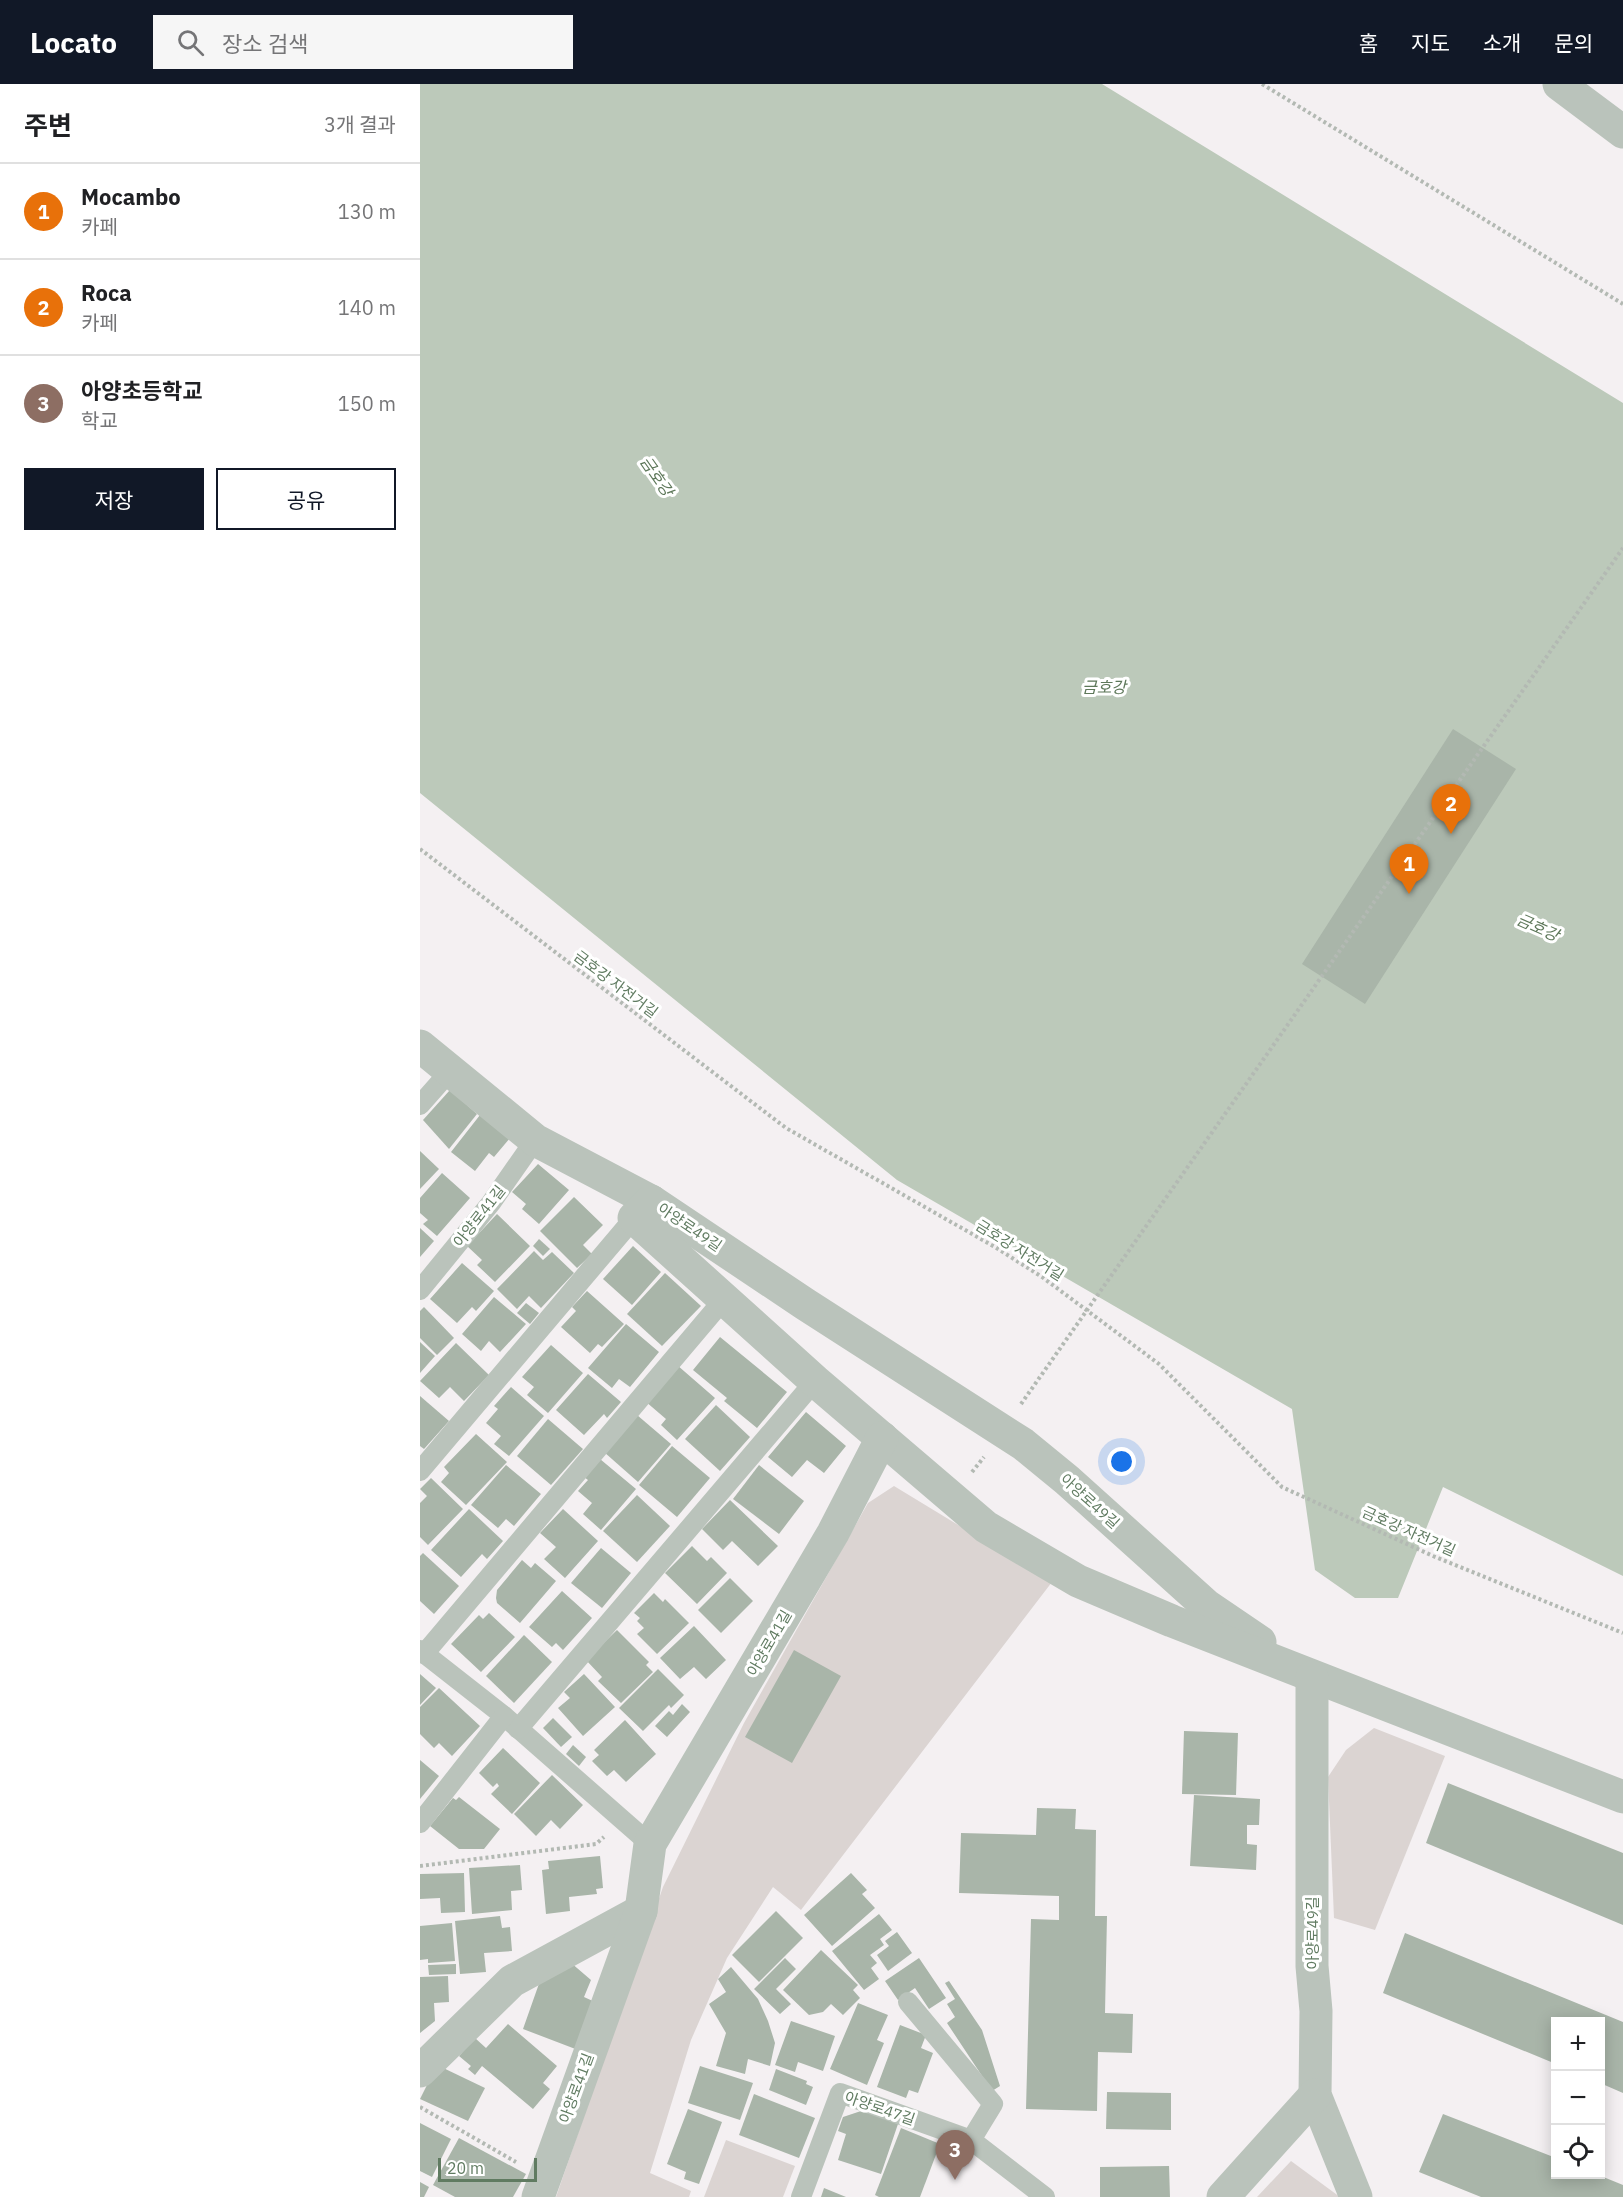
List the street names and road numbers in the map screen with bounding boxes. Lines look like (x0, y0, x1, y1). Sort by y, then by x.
street label: 금호강 자전거길 (570, 946, 662, 1022)
street label: 아양로41길 (449, 1181, 509, 1251)
street label: 아양로49길 (654, 1199, 726, 1255)
street label: 금호강 자전거길 (972, 1215, 1068, 1285)
street label: 아양로49길 (1056, 1469, 1124, 1533)
street label: 금호강 자전거길 (1359, 1502, 1459, 1560)
street label: 아양로41길 (742, 1607, 796, 1679)
street label: 아양로49길 (1303, 1896, 1322, 1970)
street label: 아양로41길 (555, 2050, 597, 2126)
street label: 아양로47길 (842, 2087, 918, 2129)

